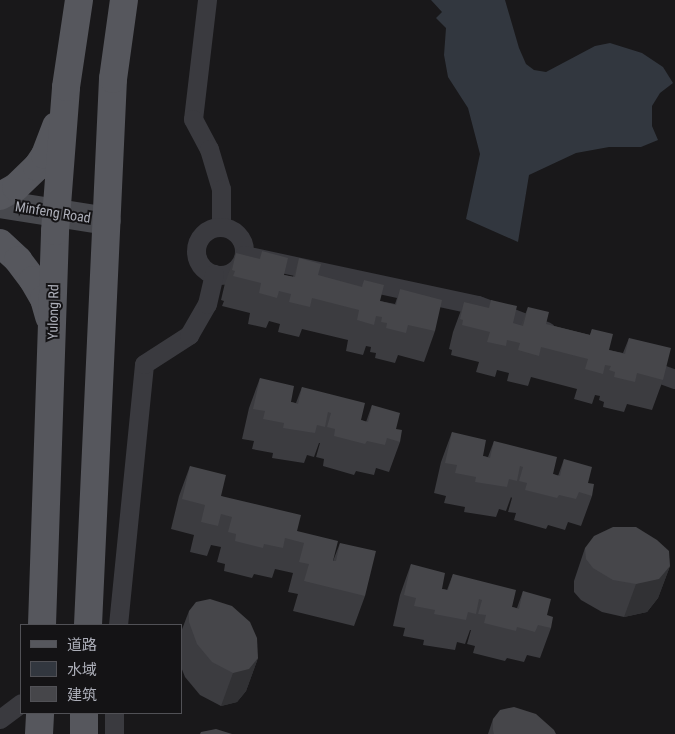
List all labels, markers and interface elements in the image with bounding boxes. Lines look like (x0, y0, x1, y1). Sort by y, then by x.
street label: Minfeng Road (14, 198, 92, 226)
street label: Yulong Rd (44, 284, 62, 340)
legend (20, 624, 182, 714)
text: 道路 (67, 636, 97, 654)
text: 水域 (67, 661, 97, 679)
text: 建筑 (67, 686, 97, 704)

